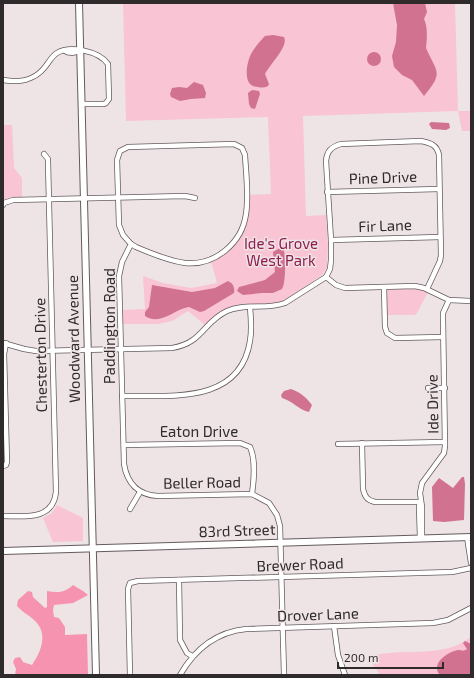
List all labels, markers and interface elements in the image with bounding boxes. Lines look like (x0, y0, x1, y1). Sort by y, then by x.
street label: Pine Drive (349, 167, 417, 187)
street label: Fir Lane (358, 215, 412, 235)
park label: Ide's Grove West Park (244, 234, 318, 269)
street label: Paddington Road (100, 268, 118, 384)
street label: Woodward Avenue (63, 275, 83, 403)
street label: Chesterton Drive (30, 298, 50, 412)
street label: Ide Drive (422, 374, 442, 434)
street label: Eaton Drive (160, 422, 238, 440)
street label: Beller Road (163, 472, 241, 492)
street label: 83rd Street (198, 520, 276, 540)
street label: Brewer Road (256, 553, 344, 575)
street label: Drover Lane (277, 604, 359, 624)
scale bar (338, 644, 443, 670)
text: 200 m (344, 650, 378, 664)

